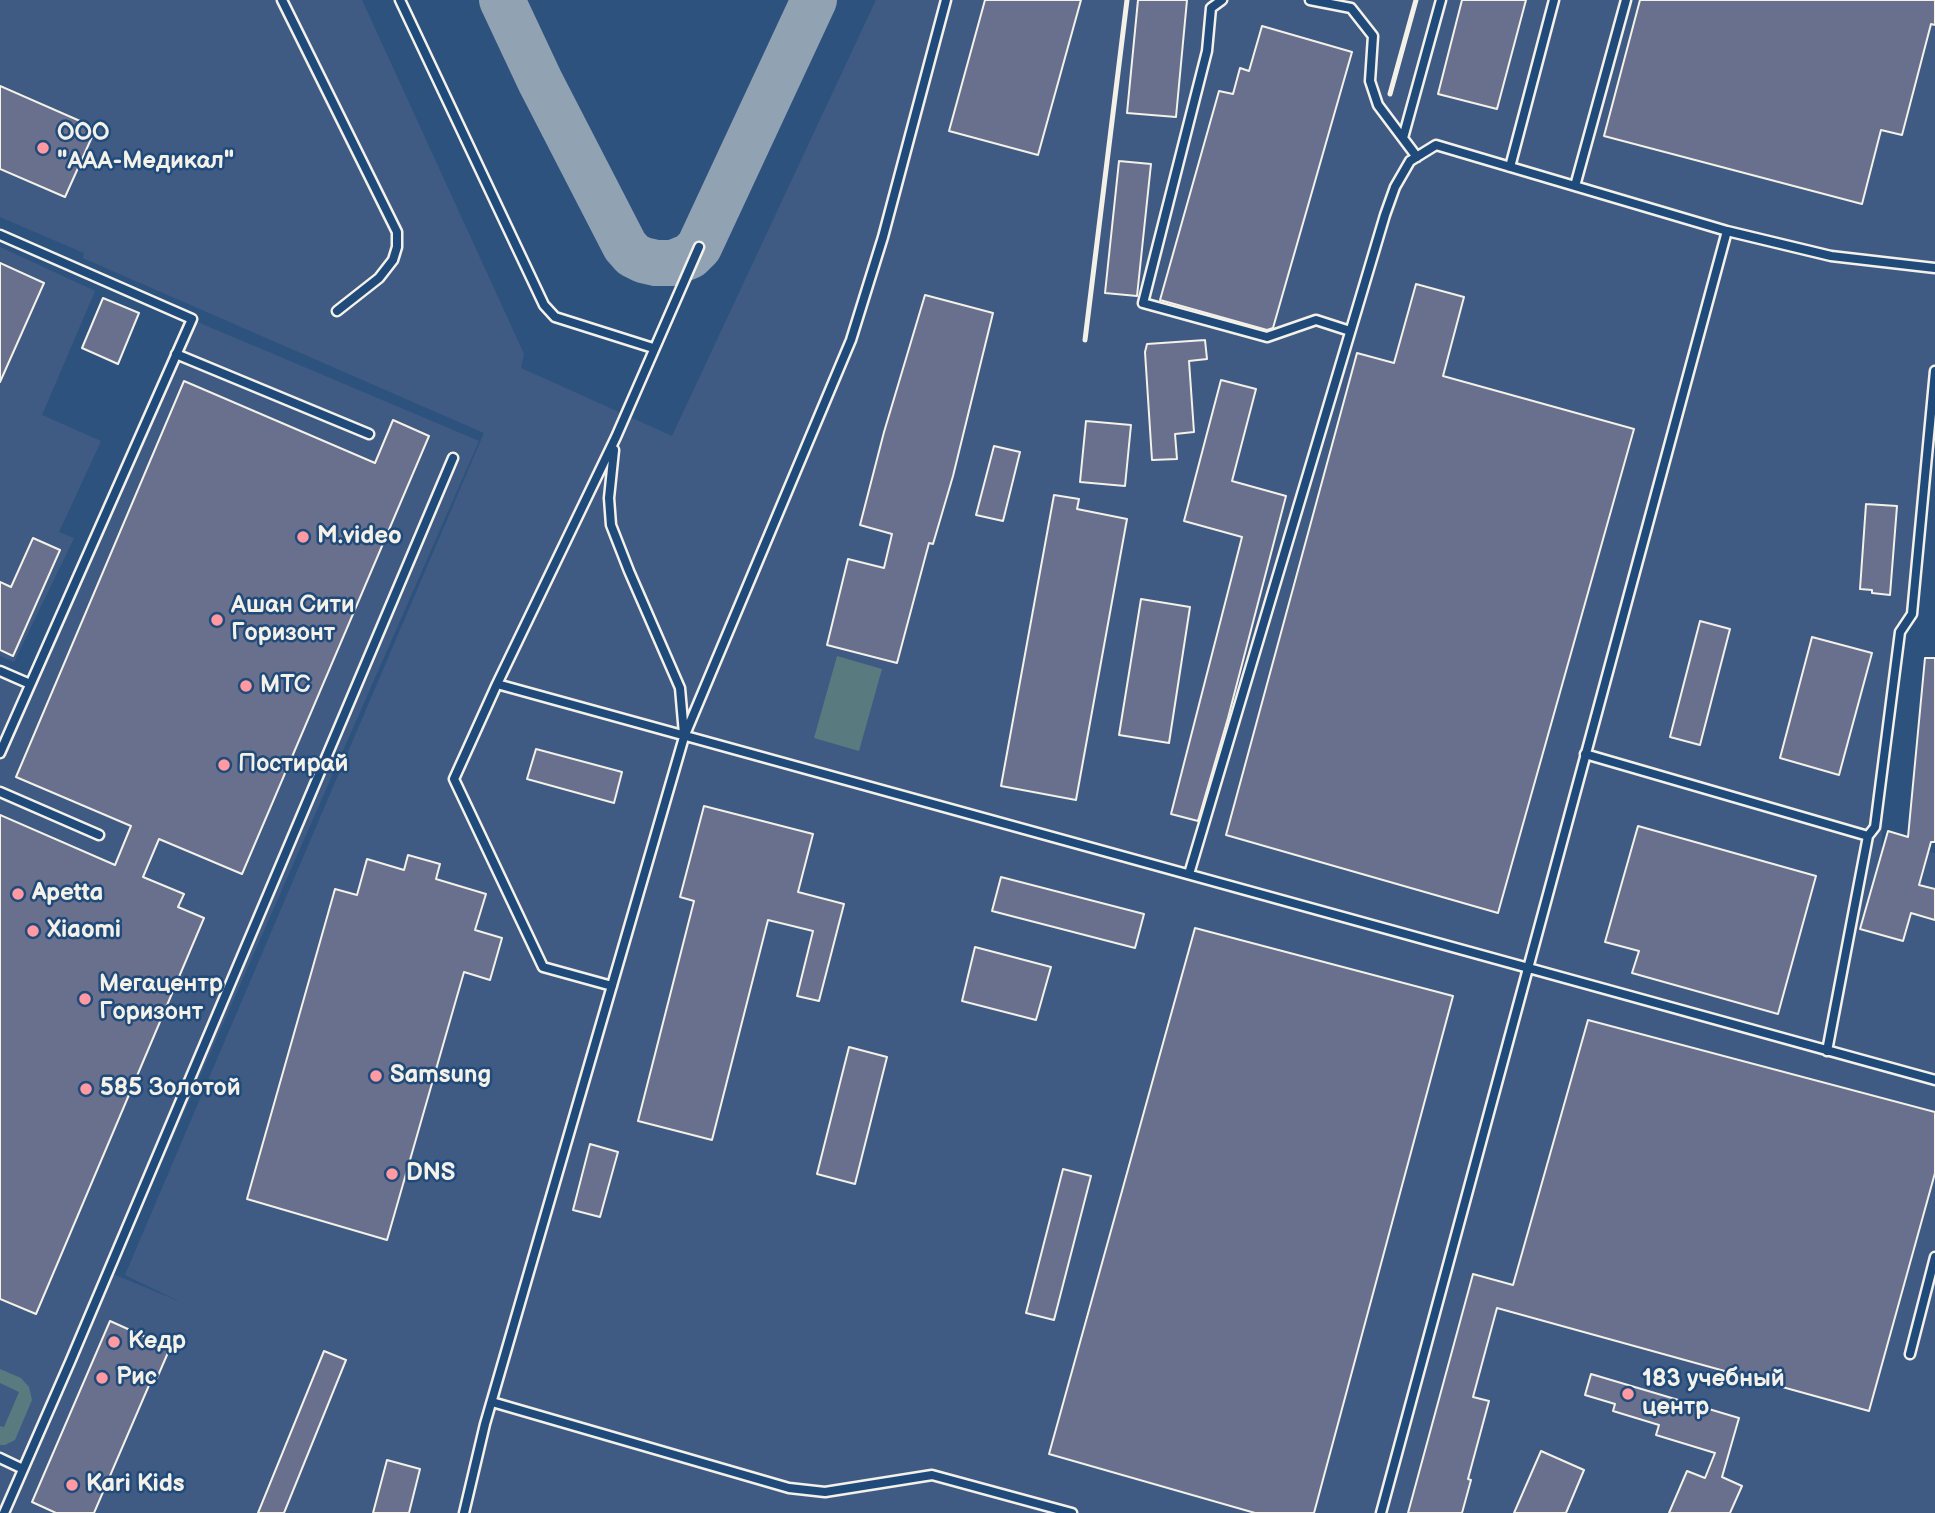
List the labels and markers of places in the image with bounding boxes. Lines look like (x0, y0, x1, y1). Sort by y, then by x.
place label: ООО "ААА-Медикал" (57, 120, 234, 176)
marker: ООО "ААА-Медикал" (35, 140, 51, 156)
place label: M.video (317, 523, 402, 551)
marker: M.video (295, 529, 311, 545)
place label: Ашан Сити Горизонт (231, 592, 354, 648)
marker: Ашан Сити Горизонт (209, 612, 225, 628)
place label: МТС (260, 672, 310, 700)
marker: МТС (238, 678, 254, 694)
place label: Постирай (238, 751, 348, 779)
marker: Постирай (216, 757, 232, 773)
place label: Apetta (32, 880, 103, 908)
marker: Apetta (10, 886, 26, 902)
place label: Xiaomi (47, 917, 121, 945)
marker: Xiaomi (25, 923, 41, 939)
place label: Мегацентр Горизонт (99, 971, 223, 1027)
marker: Мегацентр Горизонт (77, 991, 93, 1007)
place label: Samsung (390, 1062, 491, 1090)
marker: Samsung (368, 1068, 384, 1084)
place label: 585 Золотой (100, 1075, 241, 1103)
marker: 585 Золотой (78, 1081, 94, 1097)
place label: DNS (406, 1160, 455, 1188)
marker: DNS (384, 1166, 400, 1182)
place label: Кедр (128, 1328, 186, 1356)
marker: Кедр (106, 1334, 122, 1350)
place label: Рис (116, 1364, 157, 1392)
place label: 183 учебный центр (1642, 1366, 1785, 1422)
marker: Рис (94, 1370, 110, 1386)
marker: 183 учебный центр (1620, 1386, 1636, 1402)
place label: Kari Kids (86, 1471, 185, 1499)
marker: Kari Kids (64, 1477, 80, 1493)

